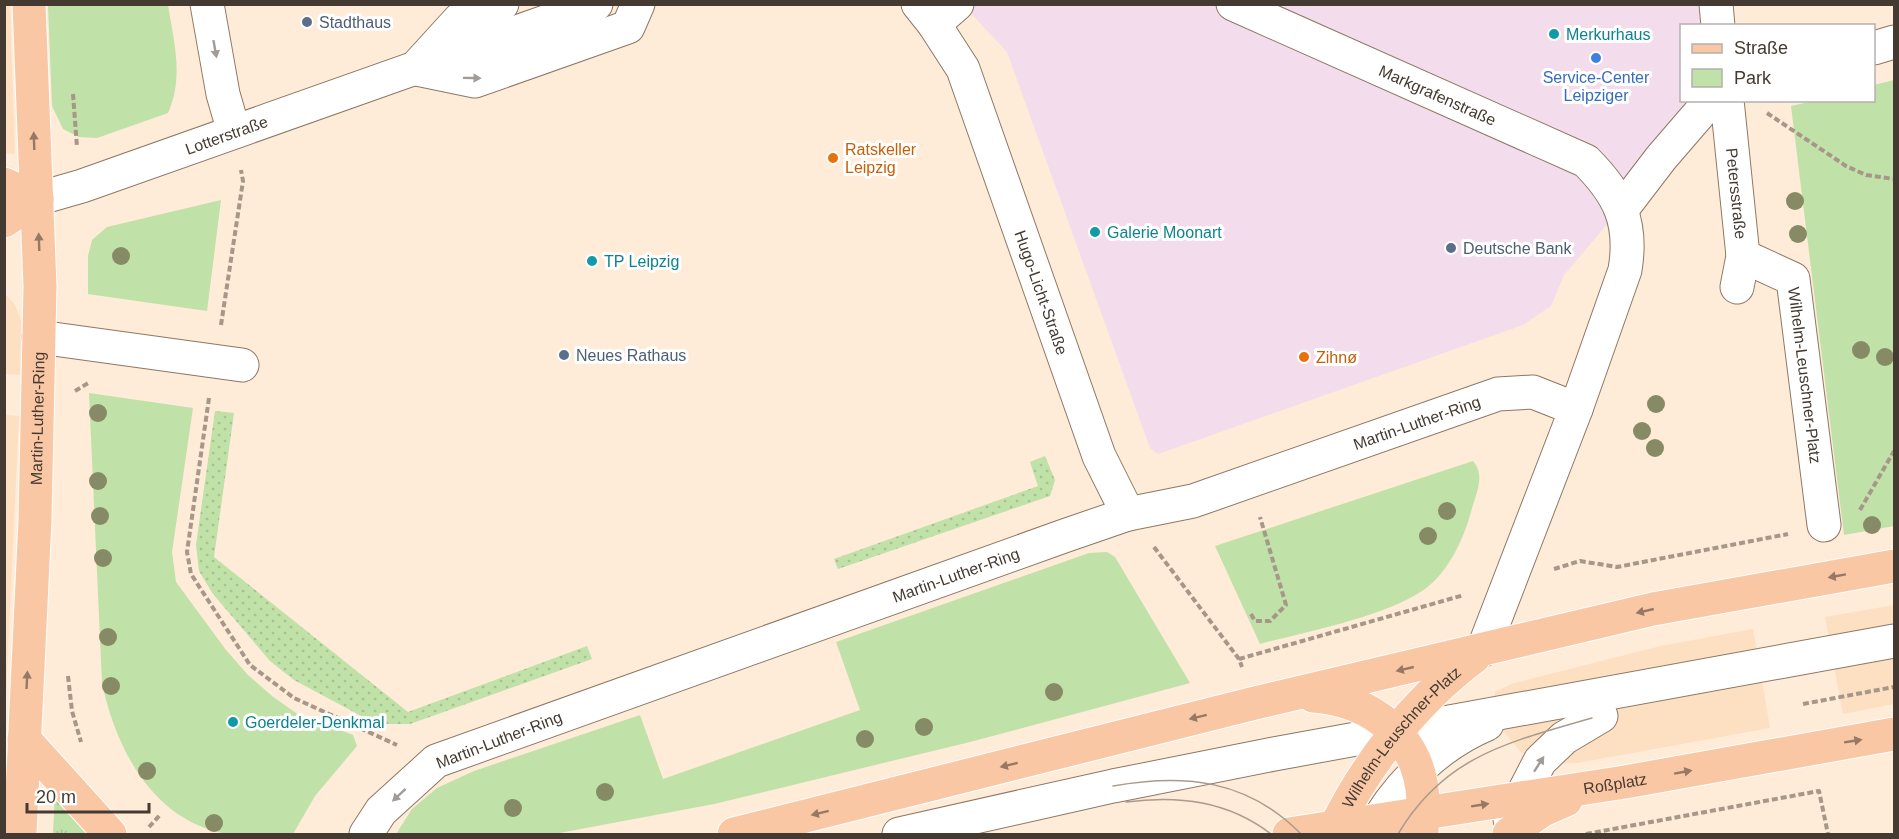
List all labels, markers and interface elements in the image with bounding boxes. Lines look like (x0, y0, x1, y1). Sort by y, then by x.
place label: Stadthaus (319, 14, 391, 31)
marker: Stadthaus (300, 15, 314, 29)
legend (1680, 24, 1875, 102)
place label: Merkurhaus (1566, 26, 1650, 43)
marker: Merkurhaus (1547, 27, 1561, 41)
text: Straße (1734, 38, 1788, 58)
one-way arrow (211, 40, 220, 59)
marker: Service-Center Leipziger (1589, 51, 1603, 65)
street label: Markgrafenstraße (1376, 62, 1499, 129)
text: Park (1734, 68, 1772, 88)
place label: Service-Center Leipziger (1543, 69, 1650, 104)
one-way arrow (463, 73, 482, 83)
street label: Lotterstraße (183, 112, 270, 157)
one-way arrow (30, 131, 39, 150)
place label: Ratskeller Leipzig (845, 141, 917, 176)
street label: Petersstraße (1723, 147, 1750, 240)
marker: Ratskeller Leipzig (826, 151, 840, 165)
place label: Galerie Moonart (1107, 224, 1222, 241)
marker: Galerie Moonart (1088, 225, 1102, 239)
street label: Hugo-Licht-Straße (1012, 228, 1071, 357)
one-way arrow (34, 233, 43, 252)
place label: Deutsche Bank (1463, 240, 1573, 257)
marker: Deutsche Bank (1444, 241, 1458, 255)
place label: TP Leipzig (604, 253, 679, 270)
marker: TP Leipzig (585, 254, 599, 268)
street label: Wilhelm-Leuschner-Platz (1786, 286, 1825, 465)
place label: Neues Rathaus (576, 347, 686, 364)
marker: Neues Rathaus (557, 348, 571, 362)
place label: Zihnø (1316, 349, 1357, 366)
marker: Zihnø (1297, 350, 1311, 364)
street label: Martin-Luther-Ring (27, 351, 47, 485)
street label: Martin-Luther-Ring (1351, 392, 1483, 453)
street label: Martin-Luther-Ring (890, 544, 1022, 605)
one-way arrow (1827, 572, 1846, 581)
one-way arrow (1635, 607, 1654, 616)
street label: Wilhelm-Leuschner-Platz (1339, 663, 1464, 811)
one-way arrow (1396, 665, 1415, 675)
one-way arrow (22, 671, 31, 690)
street label: Martin-Luther-Ring (434, 708, 564, 772)
one-way arrow (1189, 713, 1208, 723)
place label: Goerdeler-Denkmal (245, 714, 385, 731)
marker: Goerdeler-Denkmal (226, 715, 240, 729)
one-way arrow (1844, 736, 1863, 745)
one-way arrow (1534, 756, 1545, 773)
one-way arrow (1000, 761, 1018, 770)
one-way arrow (1673, 767, 1692, 776)
street label: Roßplatz (1582, 770, 1648, 797)
scale bar (27, 776, 148, 814)
text: 20 m (36, 787, 76, 807)
one-way arrow (392, 788, 407, 801)
one-way arrow (1471, 800, 1490, 809)
one-way arrow (811, 808, 830, 818)

